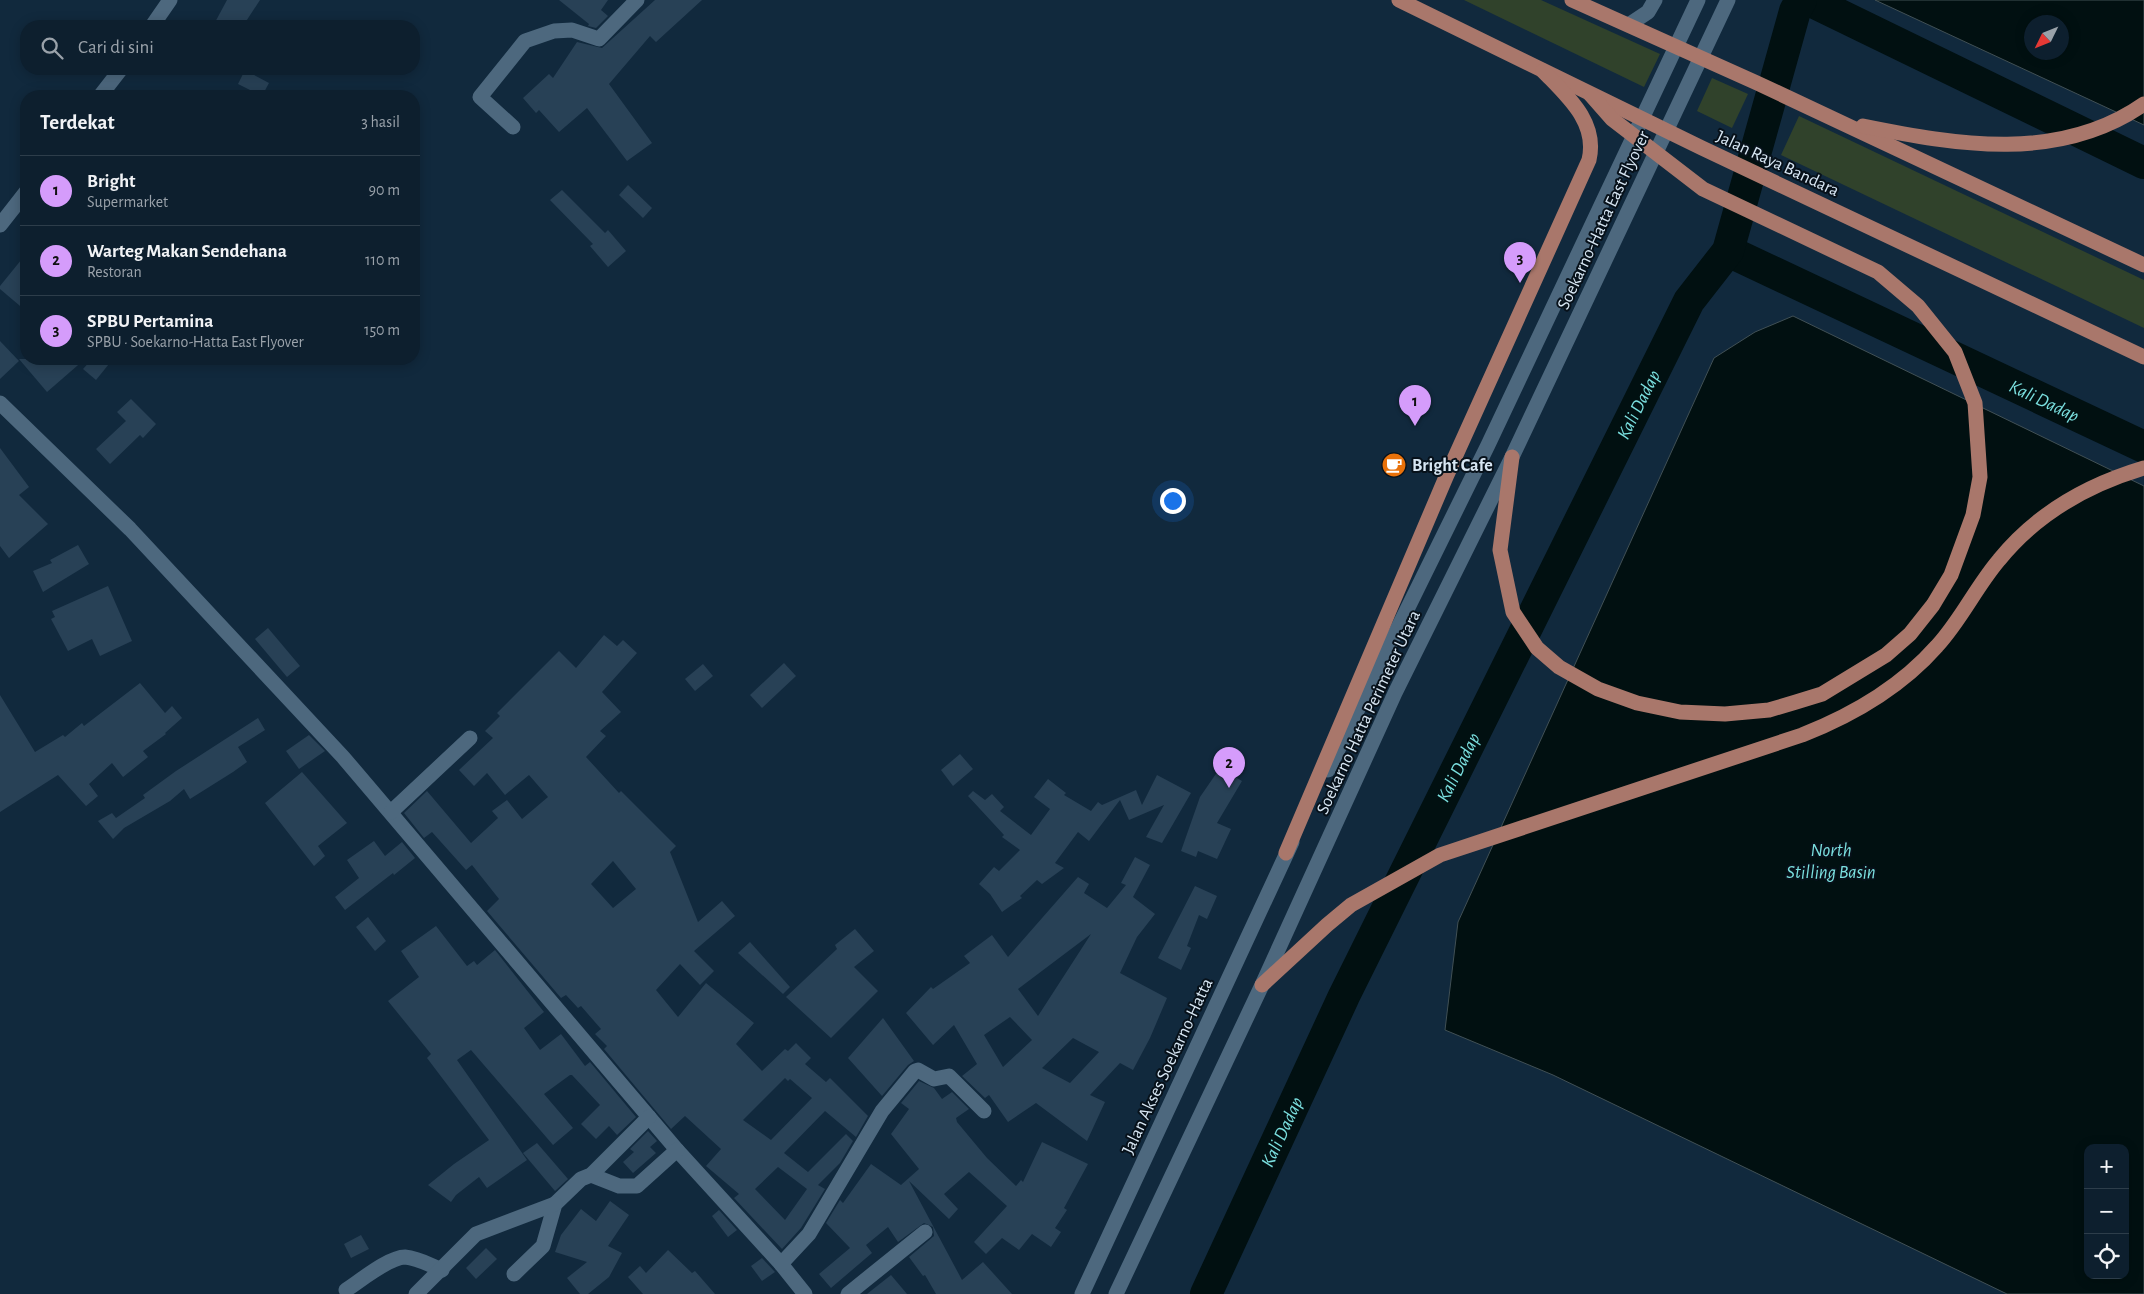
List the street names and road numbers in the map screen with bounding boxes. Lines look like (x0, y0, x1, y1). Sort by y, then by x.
street label: Soekarno-Hatta East Flyover (1555, 128, 1653, 313)
street label: Jalan Raya Bandara (1713, 128, 1842, 200)
street label: Soekarno Hatta Perimeter Utara (1314, 608, 1424, 817)
street label: Jalan Akses Soekarno-Hatta (1119, 976, 1217, 1157)

